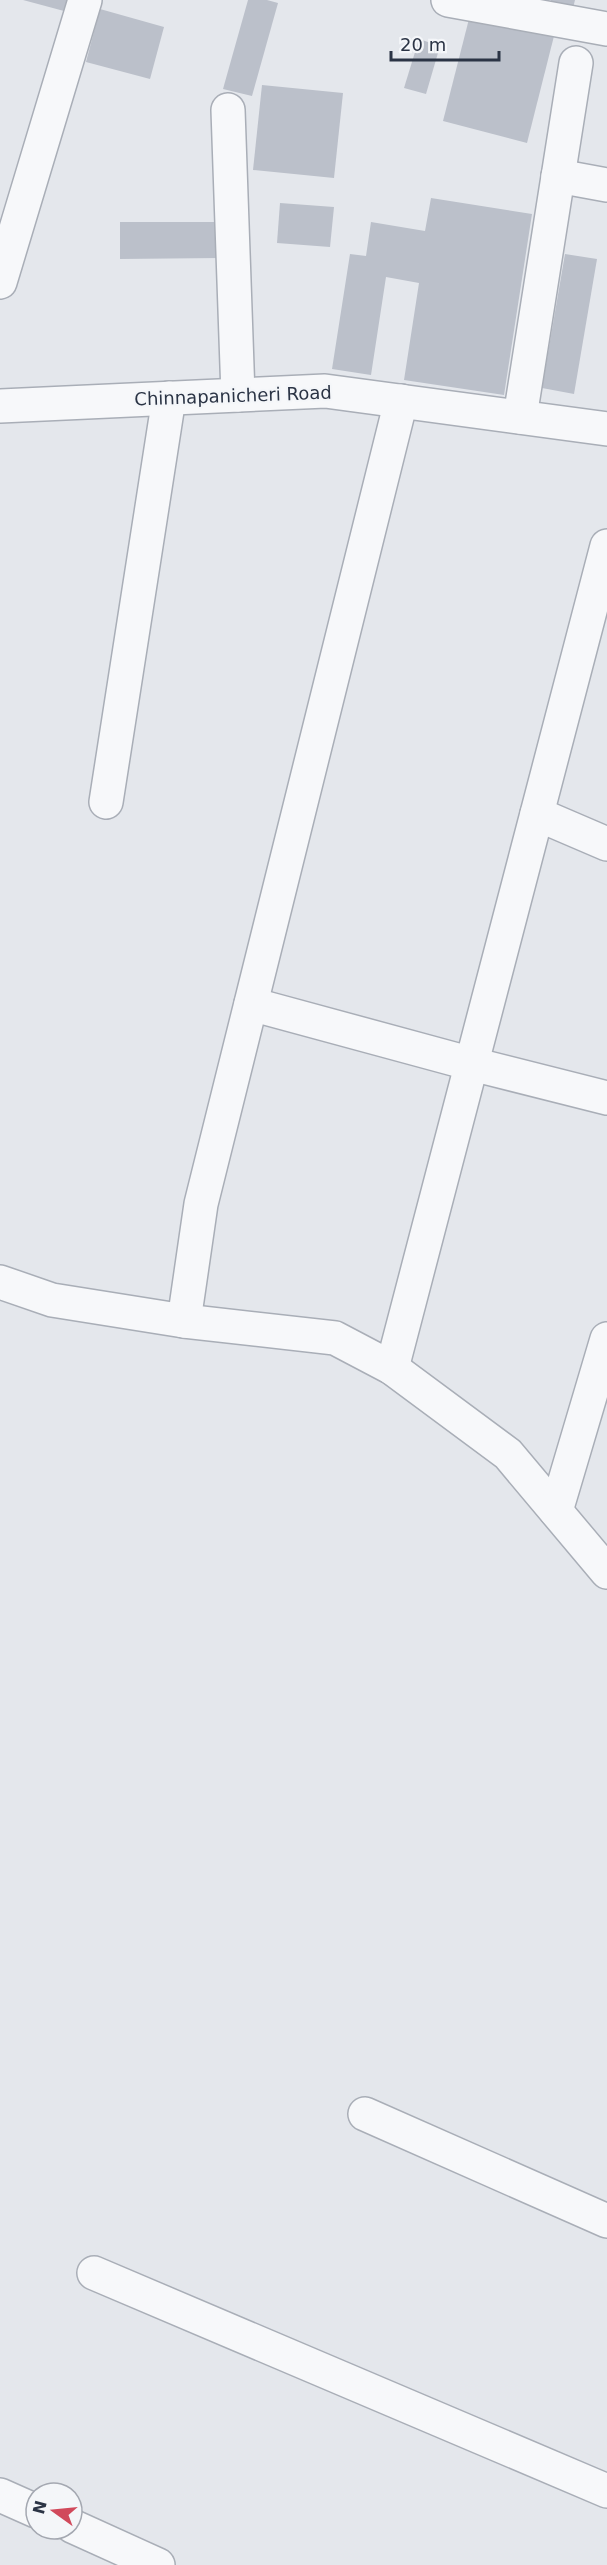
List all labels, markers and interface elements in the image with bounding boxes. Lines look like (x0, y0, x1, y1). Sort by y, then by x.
scale bar (391, 24, 499, 62)
text: 20 m (400, 34, 446, 55)
street label: Chinnapanicheri Road (134, 382, 332, 409)
north arrow (24, 2481, 84, 2541)
text: N (29, 2498, 51, 2516)

